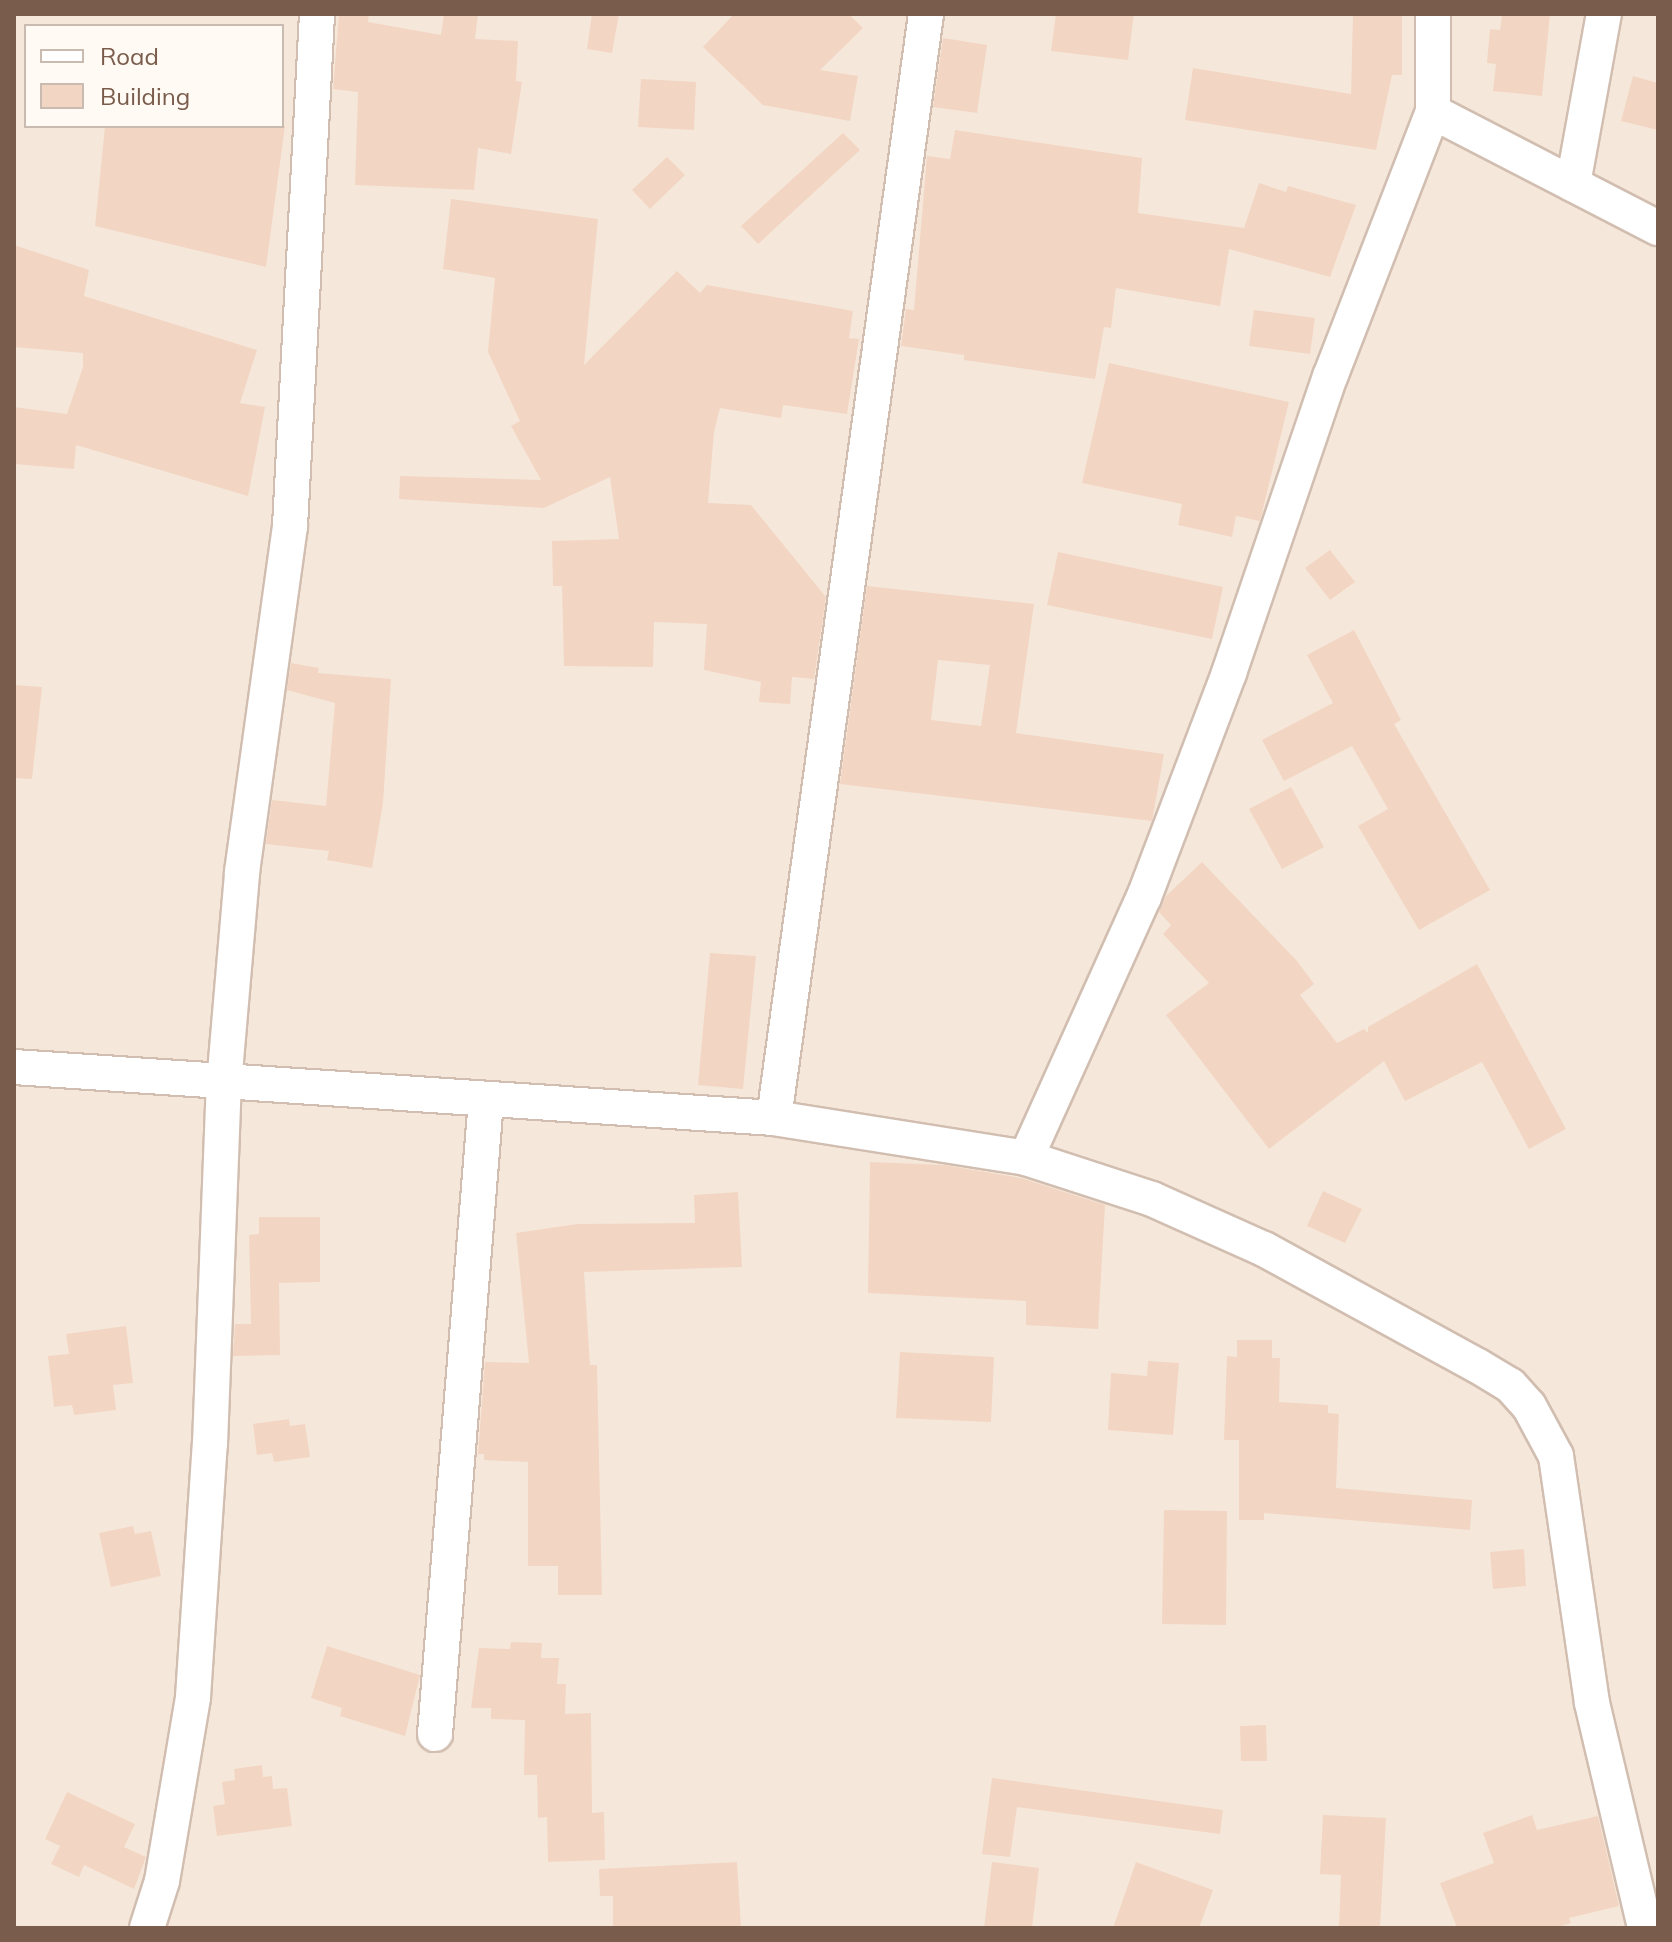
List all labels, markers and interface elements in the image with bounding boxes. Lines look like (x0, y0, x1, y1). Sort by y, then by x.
legend (24, 24, 284, 128)
text: Road (100, 41, 159, 71)
text: Building (100, 81, 190, 111)

